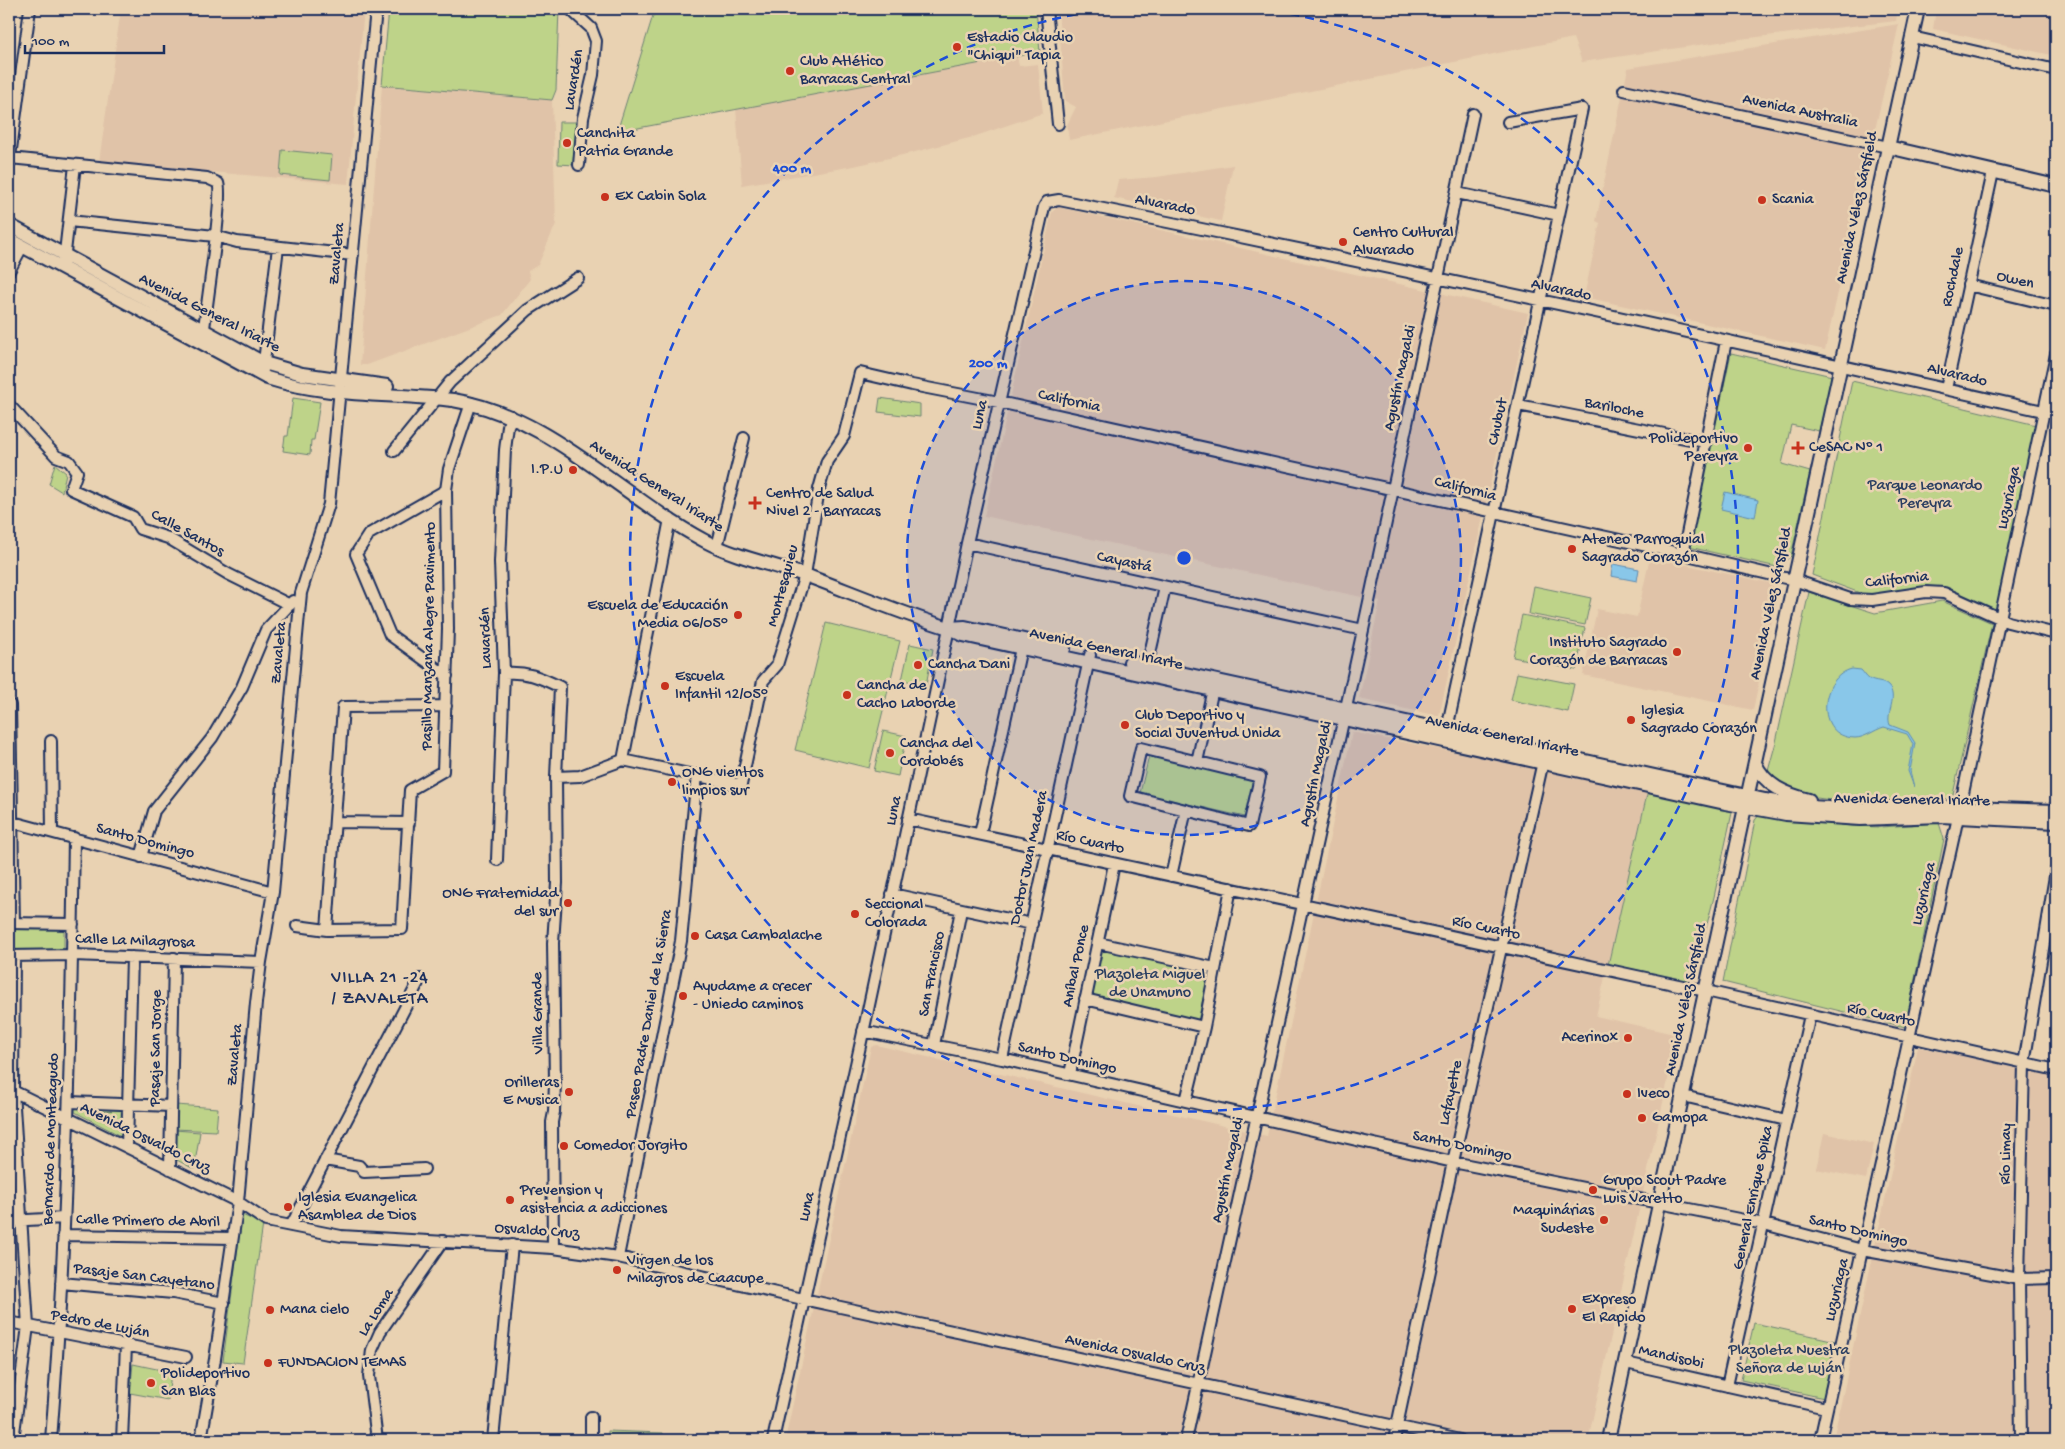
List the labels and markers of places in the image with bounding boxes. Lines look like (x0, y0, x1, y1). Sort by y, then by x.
place label: Estadio Claudio "Chiqui" Tapia (967, 29, 1073, 66)
marker: Estadio Claudio "Chiqui" Tapia (951, 41, 963, 53)
place label: Club Atlético Barracas Central (799, 53, 910, 90)
marker: Club Atlético Barracas Central (784, 65, 796, 77)
place label: Canchita Patria Grande (576, 125, 674, 162)
marker: Canchita Patria Grande (561, 137, 573, 149)
place label: Ex Cabin Sola (615, 188, 707, 207)
marker: Ex Cabin Sola (599, 191, 611, 203)
place label: Scania (1772, 191, 1815, 210)
marker: Scania (1756, 194, 1768, 206)
place label: Centro Cultural Alvarado (1353, 224, 1454, 261)
marker: Centro Cultural Alvarado (1337, 236, 1349, 248)
place label: Polideportivo Pereyra (1648, 430, 1739, 467)
place label: CeSAC Nº 1 (1809, 439, 1883, 458)
marker: CeSAC Nº 1 (1791, 441, 1805, 455)
marker: Polideportivo Pereyra (1742, 442, 1754, 454)
place label: I.P.U (531, 461, 563, 480)
marker: I.P.U (567, 464, 579, 476)
place label: Centro de Salud Nivel 2 - Barracas (766, 485, 882, 522)
marker: Centro de Salud Nivel 2 - Barracas (748, 496, 762, 510)
place label: Ateneo Parroquial Sagrado Corazón (1582, 531, 1704, 568)
marker: Ateneo Parroquial Sagrado Corazón (1566, 543, 1578, 555)
centre of rings (1175, 549, 1193, 567)
place label: Escuela de Educación Media 06/05° (587, 597, 728, 634)
marker: Escuela de Educación Media 06/05° (732, 609, 744, 621)
place label: Instituto Sagrado Corazón de Barracas (1530, 634, 1668, 671)
marker: Instituto Sagrado Corazón de Barracas (1671, 646, 1683, 658)
place label: Cancha Dani (928, 656, 1010, 675)
marker: Cancha Dani (912, 659, 924, 671)
place label: Escuela Infantil 12/05° (675, 668, 768, 705)
place label: Cancha de Cacho Laborde (857, 677, 956, 714)
marker: Escuela Infantil 12/05° (659, 680, 671, 692)
marker: Cancha de Cacho Laborde (841, 689, 853, 701)
place label: Iglesia Sagrado Corazón (1641, 702, 1757, 739)
place label: Club Deportivo y Social Juventud Unida (1135, 707, 1282, 744)
marker: Iglesia Sagrado Corazón (1625, 714, 1637, 726)
marker: Club Deportivo y Social Juventud Unida (1119, 719, 1131, 731)
place label: Cancha del Cordobés (900, 735, 973, 772)
marker: Cancha del Cordobés (884, 747, 896, 759)
place label: ONG vientos limpios sur (682, 764, 764, 801)
marker: ONG vientos limpios sur (666, 776, 678, 788)
place label: ONG Fraternidad del sur (442, 885, 560, 922)
place label: Seccional Colorada (865, 896, 928, 933)
marker: ONG Fraternidad del sur (562, 897, 574, 909)
marker: Seccional Colorada (849, 908, 861, 920)
place label: Casa Cambalache (705, 927, 823, 946)
marker: Casa Cambalache (689, 930, 701, 942)
place label: Ayudame a crecer - Uniedo caminos (693, 978, 812, 1015)
marker: Ayudame a crecer - Uniedo caminos (677, 990, 689, 1002)
place label: Acerinox (1561, 1029, 1619, 1048)
marker: Acerinox (1622, 1032, 1634, 1044)
place label: Orilleras E Musica (503, 1074, 560, 1111)
place label: Iveco (1637, 1085, 1670, 1104)
marker: Orilleras E Musica (563, 1086, 575, 1098)
marker: Iveco (1621, 1088, 1633, 1100)
place label: Gamopa (1652, 1109, 1709, 1128)
marker: Gamopa (1636, 1112, 1648, 1124)
place label: Comedor Jorgito (574, 1137, 688, 1156)
marker: Comedor Jorgito (558, 1140, 570, 1152)
place label: Grupo Scout Padre Luis Varetto (1603, 1172, 1727, 1209)
place label: Prevension y asistencia a adicciones (519, 1182, 668, 1219)
marker: Grupo Scout Padre Luis Varetto (1587, 1184, 1599, 1196)
place label: Iglesia Evangelica Asamblea de Dios (298, 1189, 418, 1226)
marker: Prevension y asistencia a adicciones (504, 1194, 516, 1206)
marker: Iglesia Evangelica Asamblea de Dios (282, 1201, 294, 1213)
place label: Maquinárias Sudeste (1513, 1202, 1595, 1239)
marker: Maquinárias Sudeste (1598, 1214, 1610, 1226)
place label: Virgen de los Milagros de Caacupe (626, 1252, 764, 1289)
marker: Virgen de los Milagros de Caacupe (611, 1264, 623, 1276)
place label: Expreso El Rapido (1582, 1291, 1646, 1328)
place label: Mana cielo (280, 1301, 349, 1320)
marker: Expreso El Rapido (1566, 1303, 1578, 1315)
marker: Mana cielo (264, 1304, 276, 1316)
place label: FUNDACION TEMAS (277, 1354, 407, 1373)
marker: FUNDACION TEMAS (262, 1357, 274, 1369)
place label: Polideportivo San Blas (160, 1365, 250, 1402)
marker: Polideportivo San Blas (145, 1377, 157, 1389)

